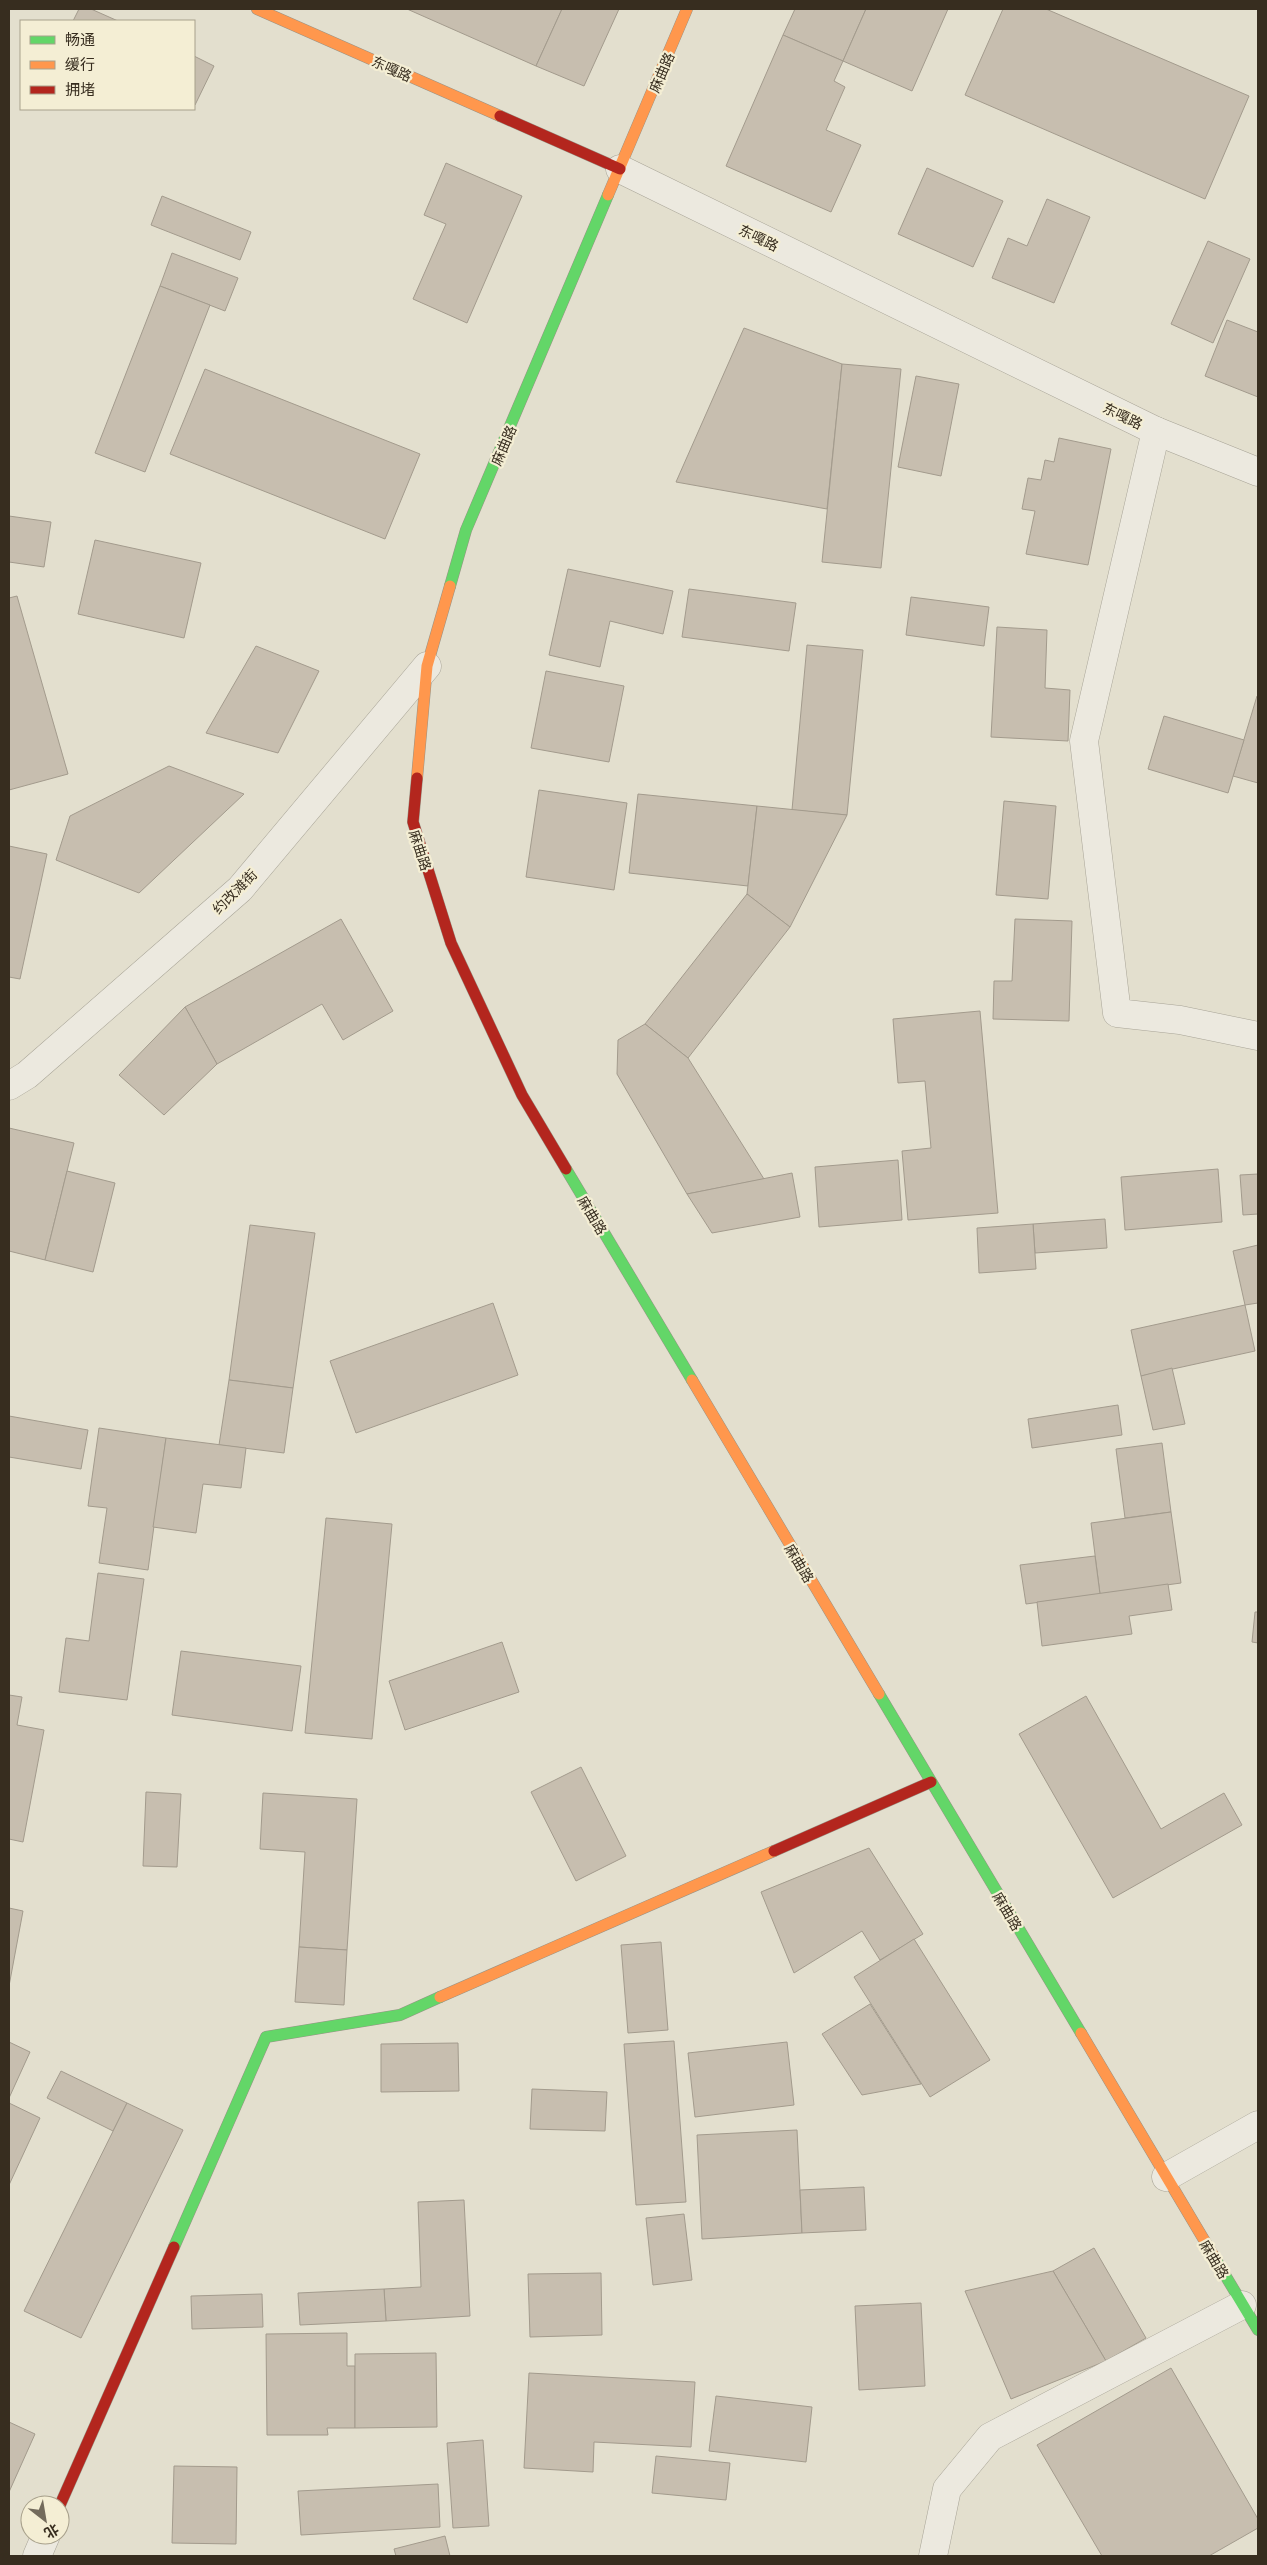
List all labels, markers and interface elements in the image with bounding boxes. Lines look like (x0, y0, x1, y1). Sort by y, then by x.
legend (20, 20, 195, 110)
text: 畅通 (65, 28, 95, 49)
street label: 麻曲路 (644, 49, 678, 95)
street label: 东嘎路 (369, 50, 415, 86)
text: 缓行 (65, 53, 95, 74)
text: 拥堵 (65, 78, 95, 99)
street label: 东嘎路 (736, 219, 782, 255)
street label: 东嘎路 (1100, 397, 1146, 433)
street label: 麻曲路 (486, 422, 520, 468)
street label: 麻曲路 (405, 827, 437, 873)
street label: 约改滩街 (207, 864, 261, 918)
street label: 麻曲路 (574, 1192, 612, 1238)
street label: 麻曲路 (781, 1540, 819, 1586)
street label: 麻曲路 (989, 1888, 1027, 1934)
street label: 麻曲路 (1196, 2236, 1234, 2282)
north arrow (20, 2495, 70, 2545)
text: 北 (41, 2520, 63, 2544)

